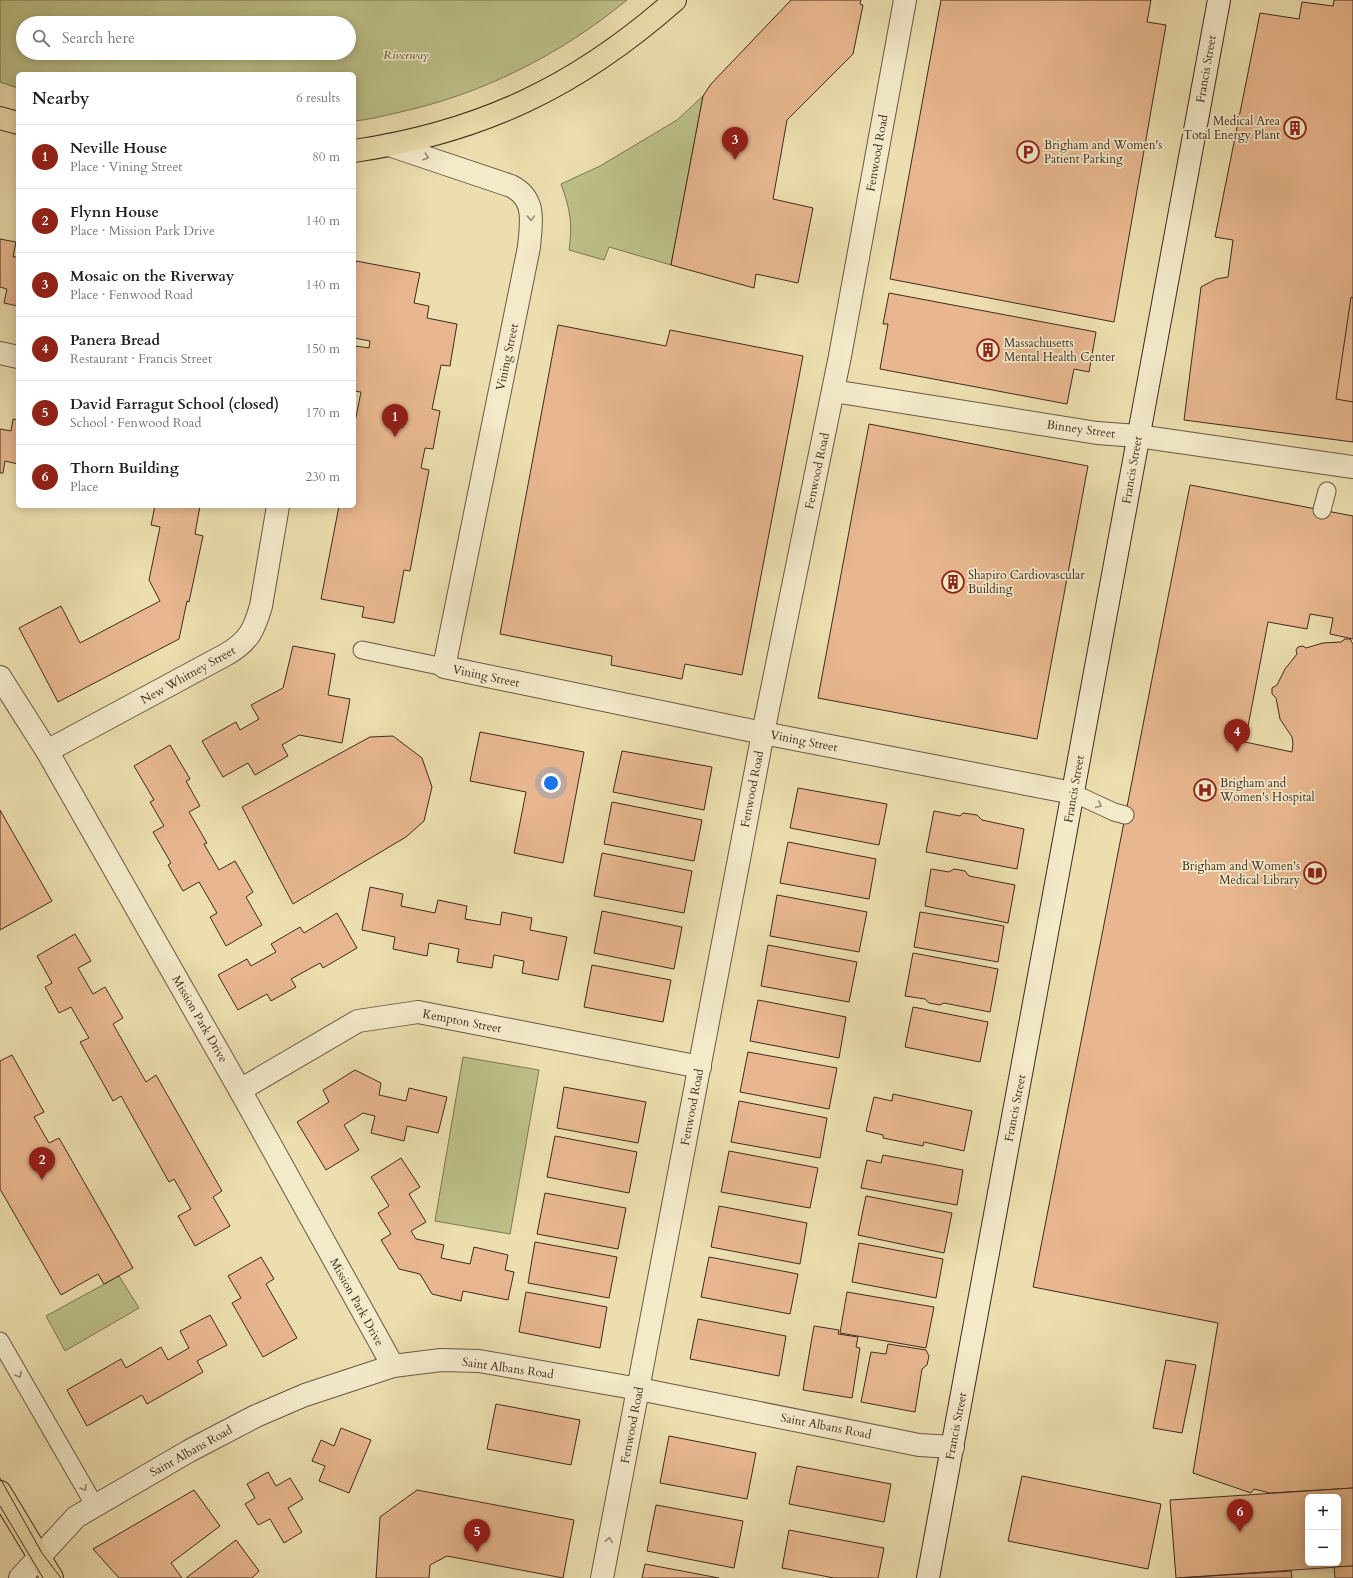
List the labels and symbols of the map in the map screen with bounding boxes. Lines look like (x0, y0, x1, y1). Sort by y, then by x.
street label: Francis Street (1192, 34, 1220, 104)
park label: Riverway (383, 47, 429, 63)
street label: Fenwood Road (862, 113, 892, 193)
place label: Medical Area Total Energy Plant (1183, 113, 1281, 143)
building icon: Medical Area Total Energy Plant (1282, 115, 1308, 141)
pin: 3 (722, 127, 748, 160)
place label: Brigham and Women's Patient Parking (1044, 137, 1162, 167)
parking icon: Brigham and Women's Patient Parking (1015, 139, 1041, 165)
one-way arrow (422, 153, 429, 161)
one-way arrow (527, 215, 535, 221)
street label: Vining Street (492, 322, 522, 392)
place label: Massachusetts Mental Health Center (1004, 335, 1116, 365)
building icon: Massachusetts Mental Health Center (975, 337, 1001, 363)
pin: 1 (382, 404, 408, 437)
street label: Binney Street (1046, 416, 1117, 442)
street label: Fenwood Road (801, 431, 833, 511)
street label: Francis Street (1118, 435, 1146, 505)
place label: Shapiro Cardiovascular Building (968, 567, 1085, 597)
building icon: Shapiro Cardiovascular Building (940, 569, 966, 595)
street label: New Whitney Street (138, 642, 239, 708)
street label: Vining Street (451, 661, 521, 691)
pin: 4 (1224, 719, 1250, 752)
street label: Vining Street (769, 727, 839, 755)
street label: Fenwood Road (737, 749, 767, 829)
street label: Francis Street (1060, 754, 1088, 824)
your location (541, 773, 561, 793)
place label: Brigham and Women's Hospital (1219, 775, 1314, 805)
hospital icon: Brigham and Women's Hospital (1192, 777, 1218, 803)
one-way arrow (1094, 800, 1102, 808)
place label: Brigham and Women's Medical Library (1182, 858, 1301, 888)
library icon: Brigham and Women's Medical Library (1302, 860, 1328, 886)
street label: Mission Park Drive (169, 973, 231, 1065)
street label: Kempton Street (421, 1006, 503, 1037)
street label: Fenwood Road (677, 1067, 707, 1147)
street label: Francis Street (1001, 1073, 1029, 1143)
pin: 2 (29, 1147, 55, 1180)
street label: Mission Park Drive (326, 1255, 388, 1349)
street label: Saint Albans Road (461, 1354, 555, 1382)
one-way arrow (15, 1371, 22, 1378)
street label: Fenwood Road (617, 1385, 647, 1465)
street label: Francis Street (942, 1391, 970, 1461)
street label: Saint Albans Road (779, 1409, 873, 1443)
street label: Saint Albans Road (147, 1421, 236, 1480)
one-way arrow (80, 1484, 87, 1491)
pin: 6 (1227, 1499, 1253, 1532)
pin: 5 (464, 1519, 490, 1552)
one-way arrow (605, 1537, 613, 1543)

